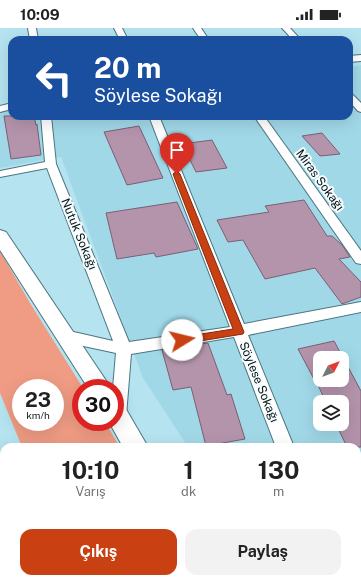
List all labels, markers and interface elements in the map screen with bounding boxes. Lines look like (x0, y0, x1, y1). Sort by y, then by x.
text: 10:09 (20, 6, 60, 23)
text: 20 m (94, 51, 161, 84)
icon: left (28, 52, 80, 104)
text: Söylese Sokağı (94, 85, 222, 106)
pin (160, 133, 194, 174)
icon: arrive (166, 139, 188, 161)
street label: Miras Sokağı (293, 147, 347, 213)
street label: Nutuk Sokağı (58, 196, 100, 272)
position arrow (161, 319, 203, 361)
street label: Söylese Sokağı (237, 340, 281, 424)
north arrow (313, 351, 349, 387)
map controls (313, 351, 349, 431)
speed limit sign: 30 (72, 379, 124, 431)
text: 23 (25, 388, 51, 412)
button: layers (313, 395, 349, 431)
text: km/h (26, 409, 50, 421)
text: 10:10 (62, 456, 120, 484)
text: 1 (184, 456, 194, 484)
text: 130 (258, 456, 299, 484)
text: Varış (75, 484, 106, 499)
text: dk (181, 484, 196, 499)
text: m (273, 484, 284, 499)
button: Çıkış (20, 529, 177, 575)
button: Paylaş (185, 529, 341, 575)

